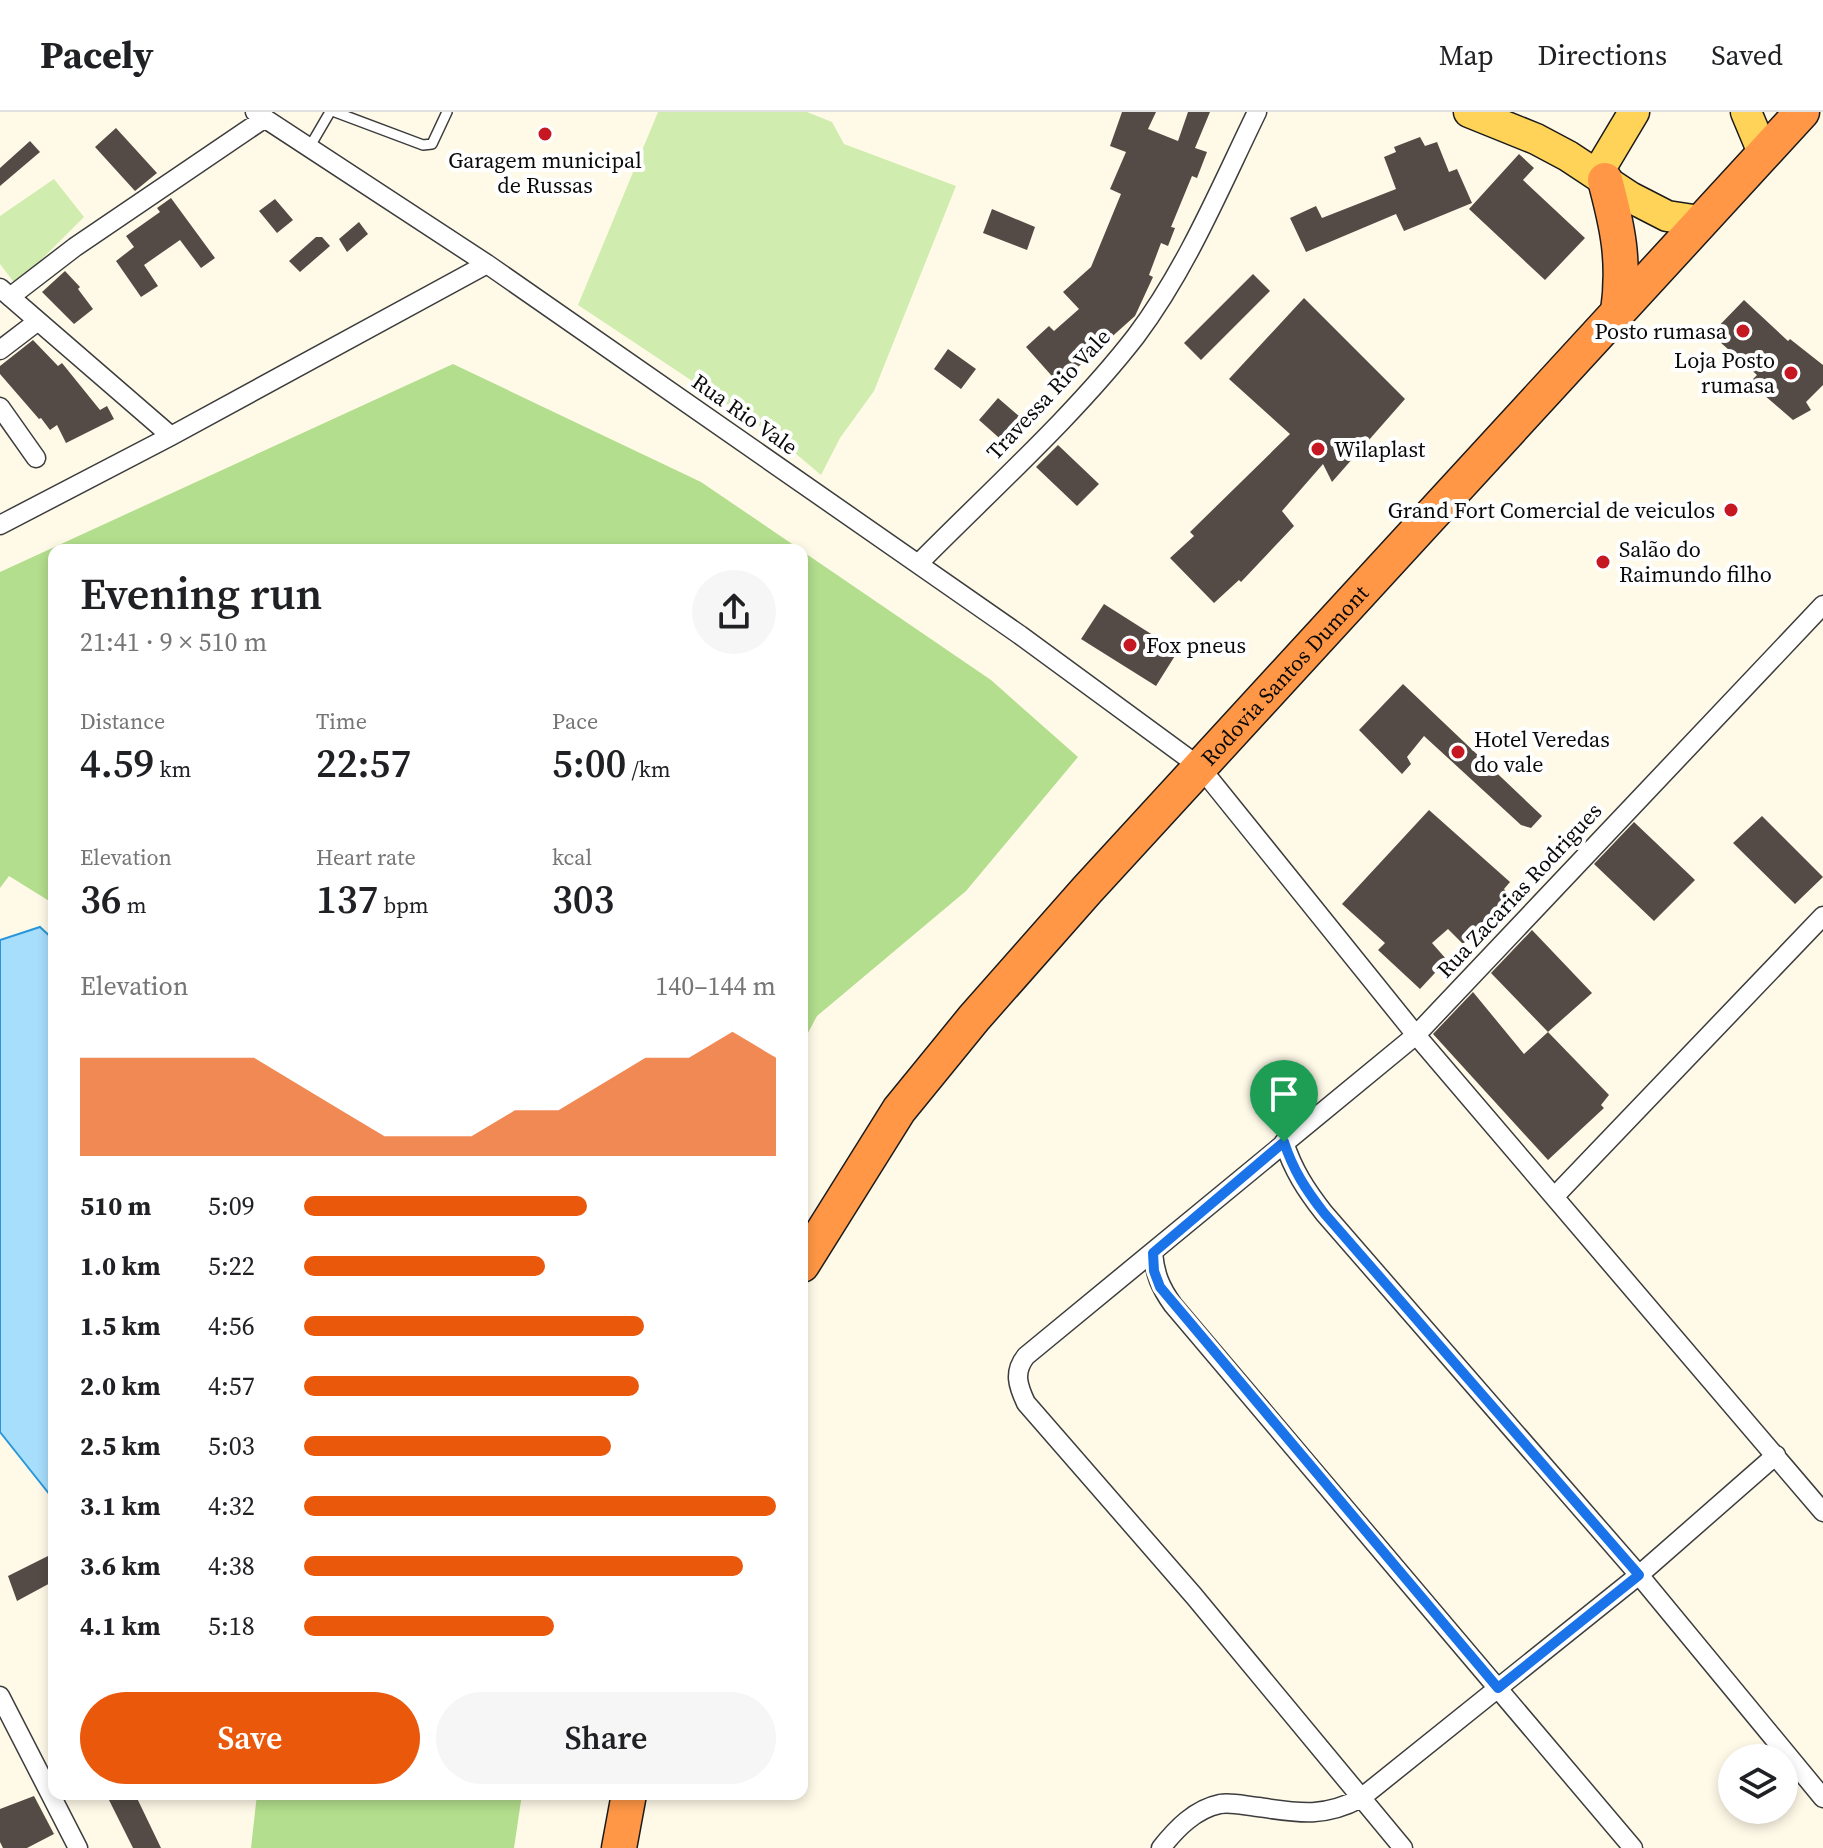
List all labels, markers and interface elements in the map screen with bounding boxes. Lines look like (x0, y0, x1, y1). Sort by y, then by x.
text: Pacely (40, 29, 153, 81)
text: Map (1439, 36, 1494, 74)
text: Directions (1538, 36, 1667, 74)
text: Saved (1711, 36, 1783, 74)
marker: Garagem municipal de Russas (536, 125, 554, 143)
place label: Garagem municipal de Russas (448, 145, 642, 200)
place label: Posto rumasa (1595, 316, 1728, 346)
street label: Travessa Rio Vale (979, 322, 1117, 466)
marker: Posto rumasa (1734, 322, 1752, 340)
place label: Loja Posto rumasa (1674, 345, 1776, 400)
marker: Loja Posto rumasa (1782, 364, 1800, 382)
street label: Rua Rio Vale (686, 367, 804, 461)
place label: Wilaplast (1334, 434, 1426, 464)
marker: Wilaplast (1309, 440, 1327, 458)
place label: Grand Fort Comercial de veiculos (1388, 495, 1715, 525)
marker: Grand Fort Comercial de veiculos (1722, 501, 1740, 519)
place label: Salão do Raimundo filho (1619, 534, 1772, 589)
marker: Salão do Raimundo filho (1594, 553, 1612, 571)
text: Evening run (80, 563, 322, 624)
button: share (692, 570, 776, 654)
street label: Rodovia Santos Dumont (1194, 578, 1376, 772)
text: 21:41 · 9 × 510 m (80, 624, 267, 660)
place label: Fox pneus (1146, 630, 1246, 660)
marker: Fox pneus (1121, 636, 1139, 654)
text: Distance (80, 706, 165, 736)
text: Time (316, 706, 367, 736)
text: Pace (552, 706, 598, 736)
place label: Hotel Veredas do vale (1474, 724, 1610, 779)
text: 4.59 (80, 736, 154, 790)
text: 22:57 (316, 736, 411, 790)
text: 5:00 (552, 736, 626, 790)
marker: Hotel Veredas do vale (1449, 743, 1467, 761)
text: km (154, 754, 191, 784)
text: /km (626, 754, 671, 784)
street label: Rua Zacarias Rodrigues (1430, 796, 1608, 984)
text: Elevation (80, 842, 172, 872)
text: Heart rate (316, 842, 416, 872)
text: kcal (552, 842, 592, 872)
text: 36 (80, 872, 122, 926)
text: 137 (316, 872, 378, 926)
text: 303 (552, 872, 614, 926)
text: m (122, 890, 147, 920)
text: bpm (378, 890, 429, 920)
text: Elevation (80, 968, 189, 1004)
text: 140–144 m (655, 968, 776, 1004)
pin (1250, 1060, 1318, 1142)
icon: arrive (1262, 1072, 1306, 1116)
text: 510 m (80, 1188, 151, 1224)
text: 5:09 (208, 1188, 255, 1224)
text: 1.0 km (80, 1248, 161, 1284)
text: 5:22 (208, 1248, 255, 1284)
text: 1.5 km (80, 1308, 161, 1344)
text: 4:56 (208, 1308, 255, 1344)
text: 2.0 km (80, 1368, 161, 1404)
text: 4:57 (208, 1368, 255, 1404)
text: 2.5 km (80, 1428, 161, 1464)
text: 5:03 (208, 1428, 255, 1464)
text: 3.1 km (80, 1488, 161, 1524)
text: 4:32 (208, 1488, 255, 1524)
text: 3.6 km (80, 1548, 161, 1584)
text: 4:38 (208, 1548, 255, 1584)
text: 4.1 km (80, 1608, 161, 1644)
text: 5:18 (208, 1608, 255, 1644)
button: Save (80, 1692, 420, 1784)
button: Share (436, 1692, 776, 1784)
map controls (1718, 1744, 1798, 1824)
button: layers (1718, 1744, 1798, 1824)

